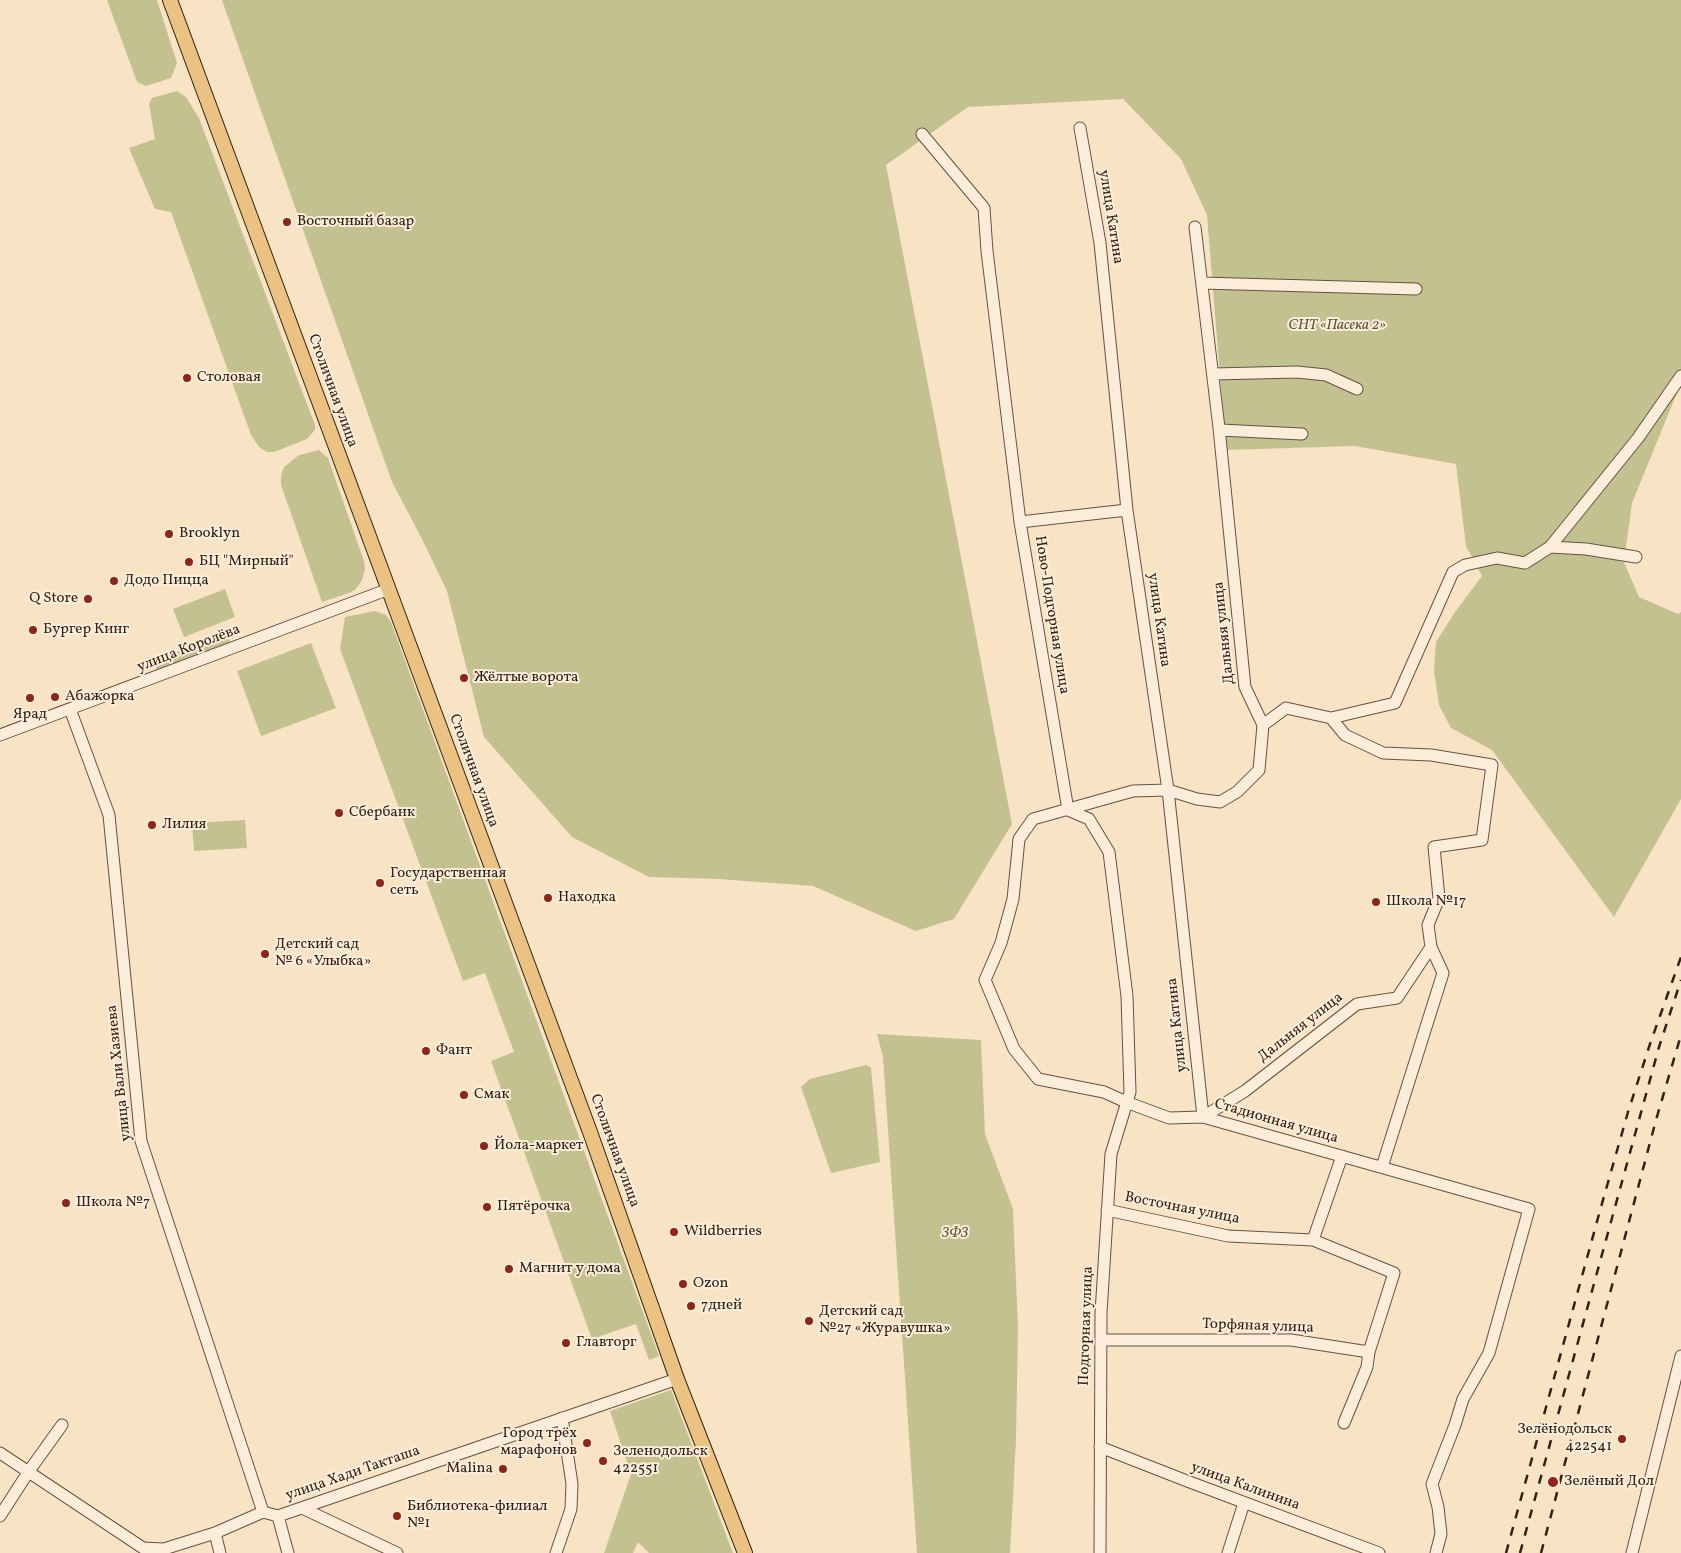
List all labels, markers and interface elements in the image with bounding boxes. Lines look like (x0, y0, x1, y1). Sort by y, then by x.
street label: улица Катина (1094, 169, 1126, 265)
place label: Восточный базар (297, 213, 414, 231)
marker: Восточный базар (281, 216, 293, 228)
park label: СНТ «Пасека 2» (1288, 317, 1386, 335)
street label: Столичная улица (303, 332, 361, 450)
place label: Столовая (197, 369, 261, 387)
marker: Столовая (181, 372, 193, 384)
place label: Brooklyn (179, 525, 240, 543)
marker: Brooklyn (163, 528, 175, 540)
street label: Ново-Подгорная улица (1030, 534, 1072, 696)
place label: БЦ "Мирный" (199, 553, 294, 571)
marker: БЦ "Мирный" (183, 556, 195, 568)
place label: Додо Пицца (124, 572, 209, 590)
street label: улица Катина (1142, 572, 1174, 668)
marker: Додо Пицца (108, 575, 120, 587)
street label: Дальняя улица (1211, 581, 1239, 685)
place label: Q Store (29, 590, 78, 608)
marker: Q Store (82, 593, 94, 605)
place label: Бургер Кинг (43, 621, 129, 639)
street label: улица Королёва (135, 621, 243, 677)
marker: Бургер Кинг (27, 624, 39, 636)
place label: Жёлтые ворота (474, 669, 578, 687)
marker: Жёлтые ворота (458, 672, 470, 684)
place label: Абажорка (65, 688, 135, 706)
marker: Абажорка (49, 691, 61, 703)
marker: Ярад (24, 692, 36, 704)
place label: Ярад (13, 706, 47, 724)
street label: Столичная улица (444, 712, 502, 830)
place label: Сбербанк (349, 804, 415, 822)
marker: Сбербанк (333, 807, 345, 819)
place label: Лилия (162, 816, 206, 834)
marker: Лилия (146, 819, 158, 831)
place label: Государственная сеть (390, 865, 506, 900)
marker: Государственная сеть (374, 877, 386, 889)
place label: Находка (558, 889, 616, 907)
marker: Находка (542, 892, 554, 904)
place label: Школа №17 (1386, 893, 1466, 911)
marker: Школа №17 (1370, 896, 1382, 908)
place label: Детский сад № 6 «Улыбка» (275, 936, 371, 971)
marker: Детский сад № 6 «Улыбка» (259, 948, 271, 960)
street label: улица Катина (1164, 977, 1192, 1073)
street label: Дальняя улица (1255, 989, 1347, 1067)
street label: улица Вали Хазиева (104, 1004, 136, 1142)
place label: Фант (436, 1042, 472, 1060)
marker: Фант (420, 1045, 432, 1057)
place label: Смак (474, 1086, 510, 1104)
marker: Смак (458, 1089, 470, 1101)
street label: Столичная улица (585, 1092, 643, 1210)
street label: Стадионная улица (1212, 1096, 1340, 1148)
place label: Йола-маркет (494, 1137, 583, 1155)
marker: Йола-маркет (478, 1140, 490, 1152)
street label: Восточная улица (1123, 1189, 1241, 1229)
place label: Школа №7 (76, 1194, 150, 1212)
marker: Школа №7 (60, 1197, 72, 1209)
place label: Пятёрочка (497, 1198, 571, 1216)
marker: Пятёрочка (481, 1201, 493, 1213)
place label: Wildberries (684, 1223, 762, 1241)
park label: ЗФЗ (942, 1225, 968, 1243)
marker: Wildberries (668, 1226, 680, 1238)
place label: Магнит у дома (519, 1260, 621, 1278)
marker: Магнит у дома (503, 1263, 515, 1275)
street label: Подгорная улица (1076, 1266, 1098, 1386)
place label: Ozon (693, 1275, 728, 1293)
marker: Ozon (677, 1278, 689, 1290)
place label: 7дней (701, 1297, 742, 1315)
marker: 7дней (685, 1300, 697, 1312)
place label: Детский сад №27 «Журавушка» (819, 1303, 951, 1338)
marker: Детский сад №27 «Журавушка» (803, 1315, 815, 1327)
street label: Торфяная улица (1202, 1316, 1314, 1338)
place label: Главторг (576, 1334, 637, 1352)
marker: Главторг (560, 1337, 572, 1349)
place label: Зелёнодольск 422541 (1517, 1421, 1612, 1456)
place label: Город трёх марафонов (500, 1425, 577, 1460)
marker: Зелёнодольск 422541 (1616, 1433, 1628, 1445)
marker: Город трёх марафонов (581, 1437, 593, 1449)
street label: улица Хади Такташа (283, 1443, 423, 1505)
place label: Зеленодольск 422551 (613, 1443, 708, 1478)
marker: Зеленодольск 422551 (597, 1455, 609, 1467)
street label: улица Калинина (1188, 1459, 1302, 1515)
place label: Malina (446, 1460, 493, 1478)
marker: Malina (497, 1463, 509, 1475)
place label: Зелёный Дол (1564, 1473, 1654, 1491)
marker: Зелёный Дол (1546, 1475, 1560, 1489)
place label: Библиотека-филиал №1 (407, 1498, 548, 1533)
marker: Библиотека-филиал №1 (391, 1510, 403, 1522)

